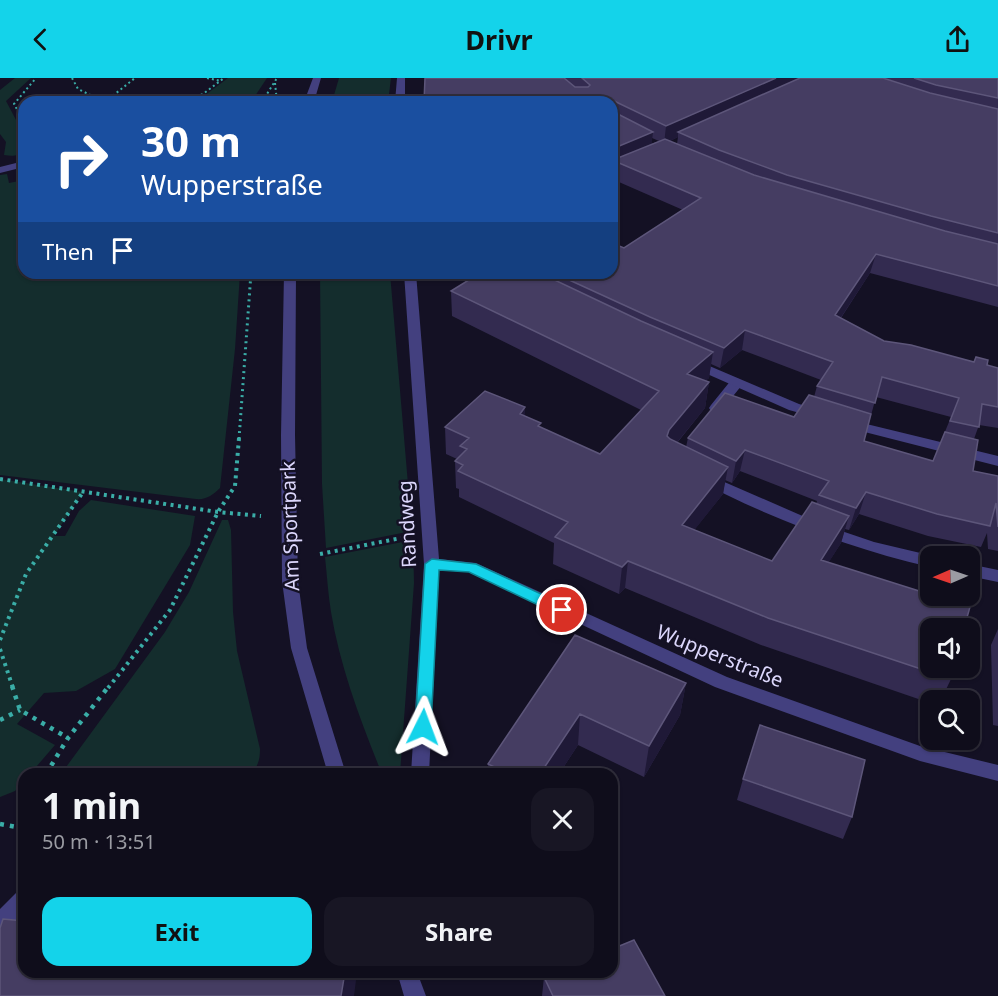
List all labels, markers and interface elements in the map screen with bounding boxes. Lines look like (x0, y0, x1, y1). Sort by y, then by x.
text: Drivr (465, 21, 533, 58)
icon: back (24, 23, 57, 56)
icon: share (941, 23, 974, 56)
text: 30 m (141, 112, 241, 169)
icon: right (42, 120, 120, 198)
text: Wupperstraße (141, 166, 323, 203)
icon: arrive (106, 234, 139, 267)
text: Then (42, 236, 94, 266)
street label: Am Sportpark (274, 460, 305, 591)
street label: Randweg (391, 480, 422, 568)
north arrow (920, 546, 980, 606)
map controls (920, 546, 980, 750)
pin (536, 584, 587, 635)
icon: arrive (545, 593, 578, 626)
street label: Wupperstraße (653, 618, 788, 693)
button: sound (920, 618, 980, 678)
button: search (920, 690, 980, 750)
position arrow (391, 695, 455, 759)
text: 1 min (42, 781, 141, 830)
button: close (531, 788, 594, 851)
text: 50 m · 13:51 (42, 828, 156, 855)
button: Exit (42, 897, 312, 966)
button: Share (324, 897, 594, 966)

